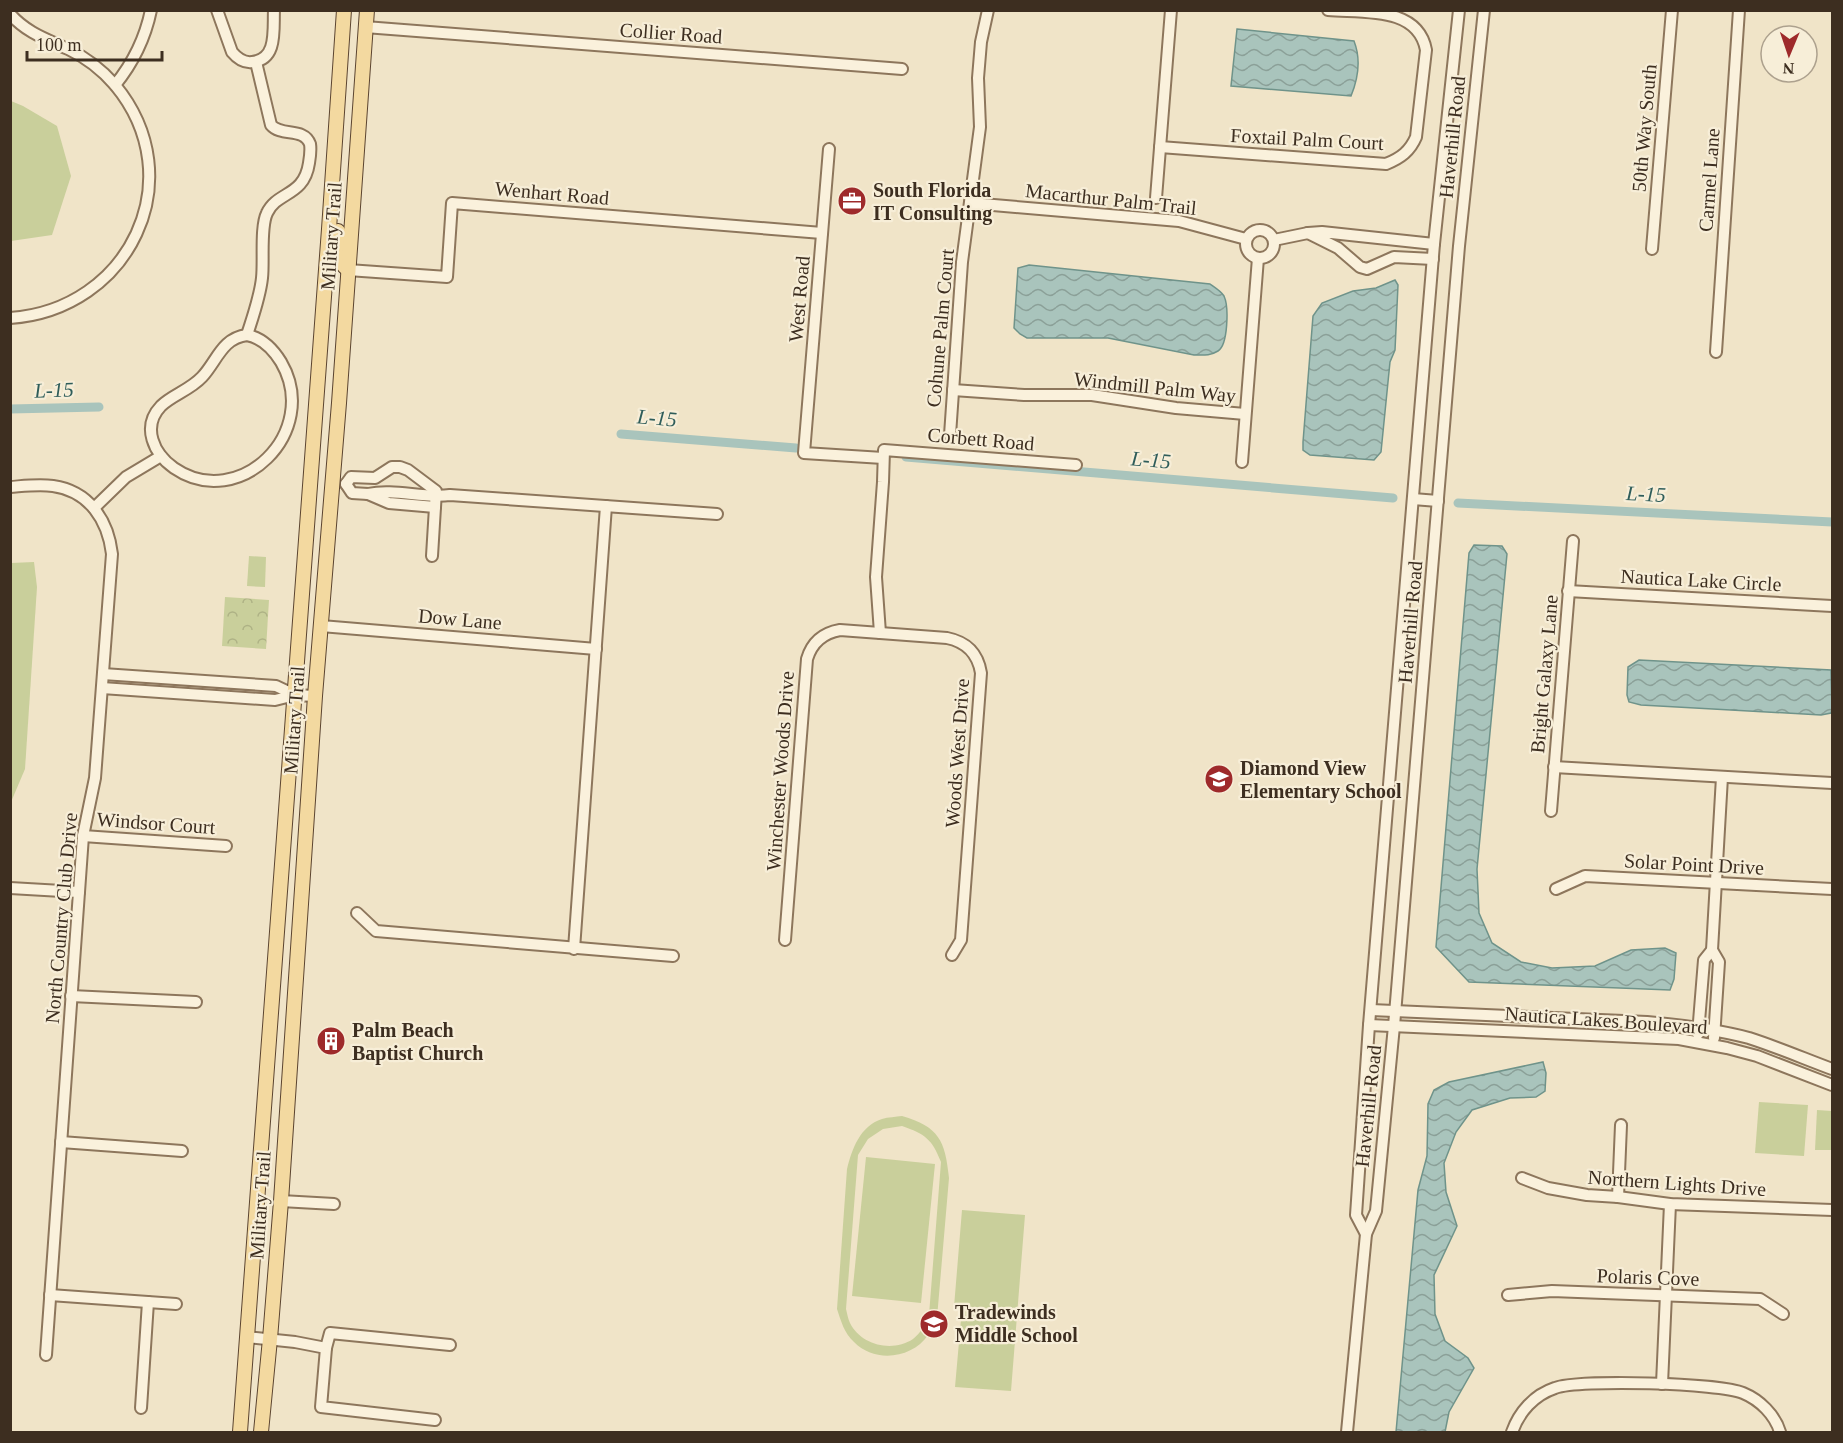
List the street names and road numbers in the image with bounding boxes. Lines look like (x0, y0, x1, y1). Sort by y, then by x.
street label: Collier Road (619, 18, 723, 48)
street label: 50th Way South (1627, 63, 1662, 193)
street label: Haverhill Road (1435, 75, 1469, 199)
street label: Foxtail Palm Court (1230, 124, 1385, 154)
street label: Carmel Lane (1694, 127, 1724, 233)
street label: Wenhart Road (494, 177, 610, 209)
street label: Macarthur Palm Trail (1024, 179, 1198, 219)
street label: Military Trail (316, 181, 347, 291)
street label: Cohune Palm Court (922, 247, 958, 408)
street label: West Road (784, 255, 814, 343)
street label: Windmill Palm Way (1073, 368, 1237, 407)
street label: Corbett Road (927, 423, 1035, 455)
street label: Haverhill Road (1394, 560, 1426, 684)
street label: Nautica Lake Circle (1620, 565, 1782, 595)
street label: Bright Galaxy Lane (1526, 594, 1563, 754)
street label: Dow Lane (417, 604, 503, 634)
street label: Military Trail (279, 665, 310, 775)
street label: Winchester Woods Drive (762, 670, 798, 872)
street label: Woods West Drive (941, 677, 973, 828)
street label: Windsor Court (96, 808, 216, 838)
street label: North Country Club Drive (41, 811, 82, 1024)
street label: Solar Point Drive (1624, 849, 1765, 879)
street label: Nautica Lakes Boulevard (1504, 1002, 1708, 1038)
street label: Haverhill Road (1351, 1044, 1385, 1168)
street label: Military Trail (245, 1150, 276, 1260)
street label: Northern Lights Drive (1587, 1166, 1767, 1201)
street label: Polaris Cove (1596, 1264, 1700, 1290)

